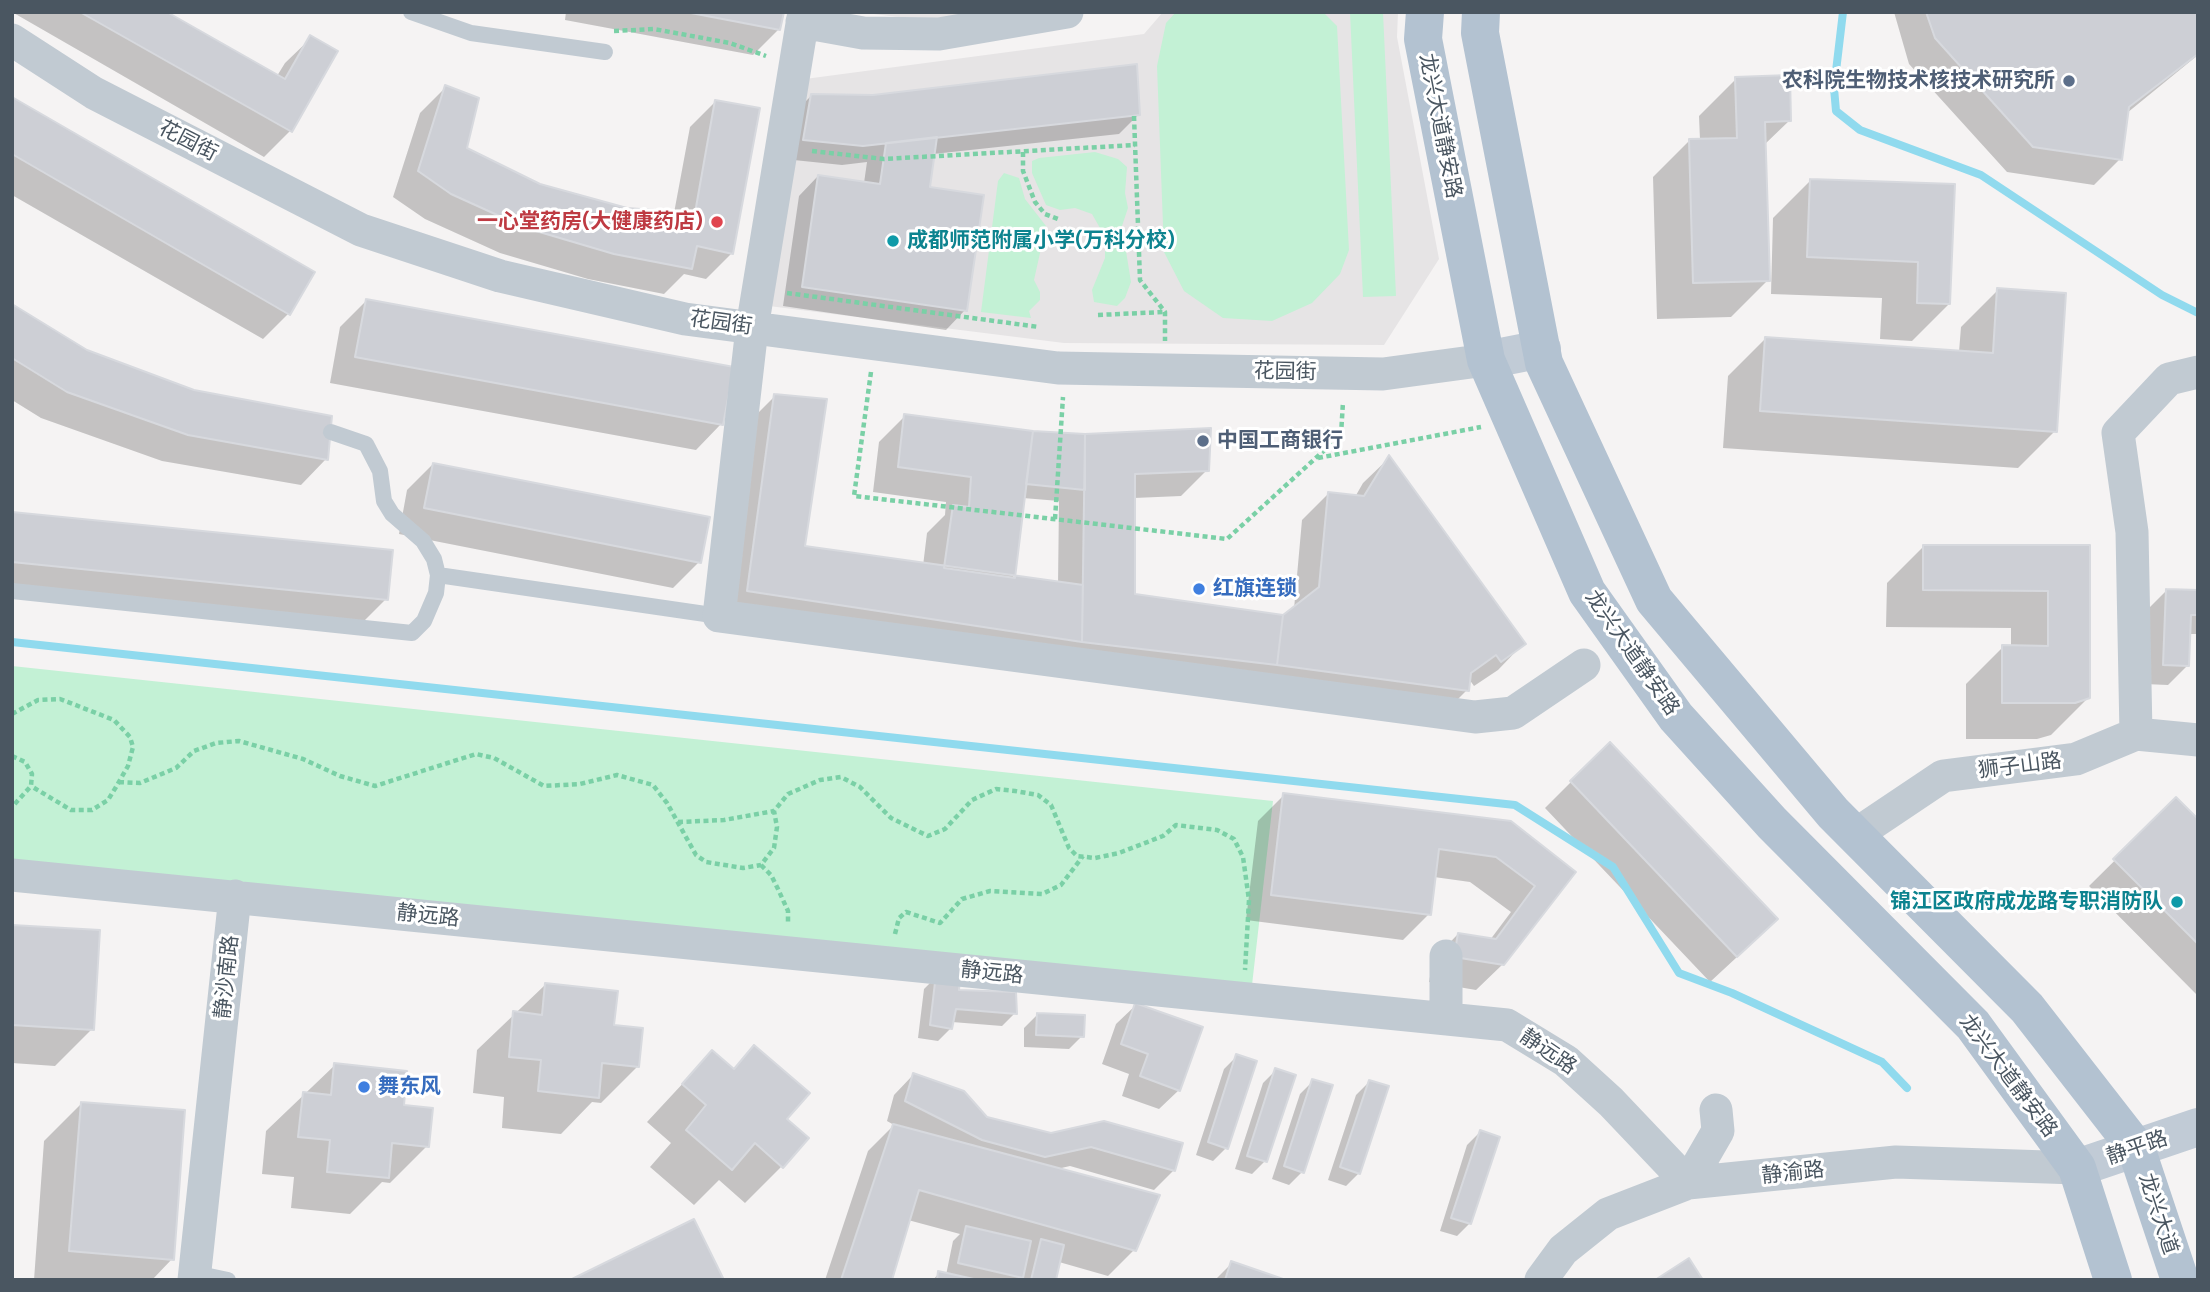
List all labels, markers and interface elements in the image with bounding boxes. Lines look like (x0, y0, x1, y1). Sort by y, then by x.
street label: 龙兴大道静安路 (1414, 51, 1466, 201)
place label: 农科院生物技术核技术研究所 (1782, 68, 2055, 94)
marker: 农科院生物技术核技术研究所 (2061, 73, 2077, 89)
street label: 花园街 (154, 115, 222, 167)
place label: 一心堂药房(大健康药店) (477, 209, 703, 235)
marker: 一心堂药房(大健康药店) (709, 214, 725, 230)
place label: 成都师范附属小学(万科分校) (907, 228, 1175, 254)
marker: 成都师范附属小学(万科分校) (885, 233, 901, 249)
street label: 花园街 (688, 306, 754, 340)
street label: 花园街 (1253, 359, 1317, 385)
place label: 中国工商银行 (1217, 428, 1343, 454)
marker: 中国工商银行 (1195, 433, 1211, 449)
place label: 红旗连锁 (1213, 576, 1297, 602)
marker: 红旗连锁 (1191, 581, 1207, 597)
street label: 龙兴大道静安路 (1580, 586, 1684, 720)
street label: 狮子山路 (1977, 748, 2063, 784)
place label: 锦江区政府成龙路专职消防队 (1890, 889, 2163, 915)
marker: 锦江区政府成龙路专职消防队 (2169, 894, 2185, 910)
street label: 静远路 (395, 900, 461, 932)
street label: 静沙南路 (210, 934, 244, 1020)
street label: 静远路 (959, 957, 1025, 989)
street label: 龙兴大道静安路 (1954, 1010, 2062, 1142)
street label: 静远路 (1515, 1024, 1581, 1080)
place label: 舞东风 (378, 1074, 441, 1100)
marker: 舞东风 (356, 1079, 372, 1095)
street label: 静平路 (2103, 1126, 2171, 1170)
street label: 静渝路 (1760, 1157, 1826, 1189)
street label: 龙兴大道 (2133, 1170, 2183, 1258)

